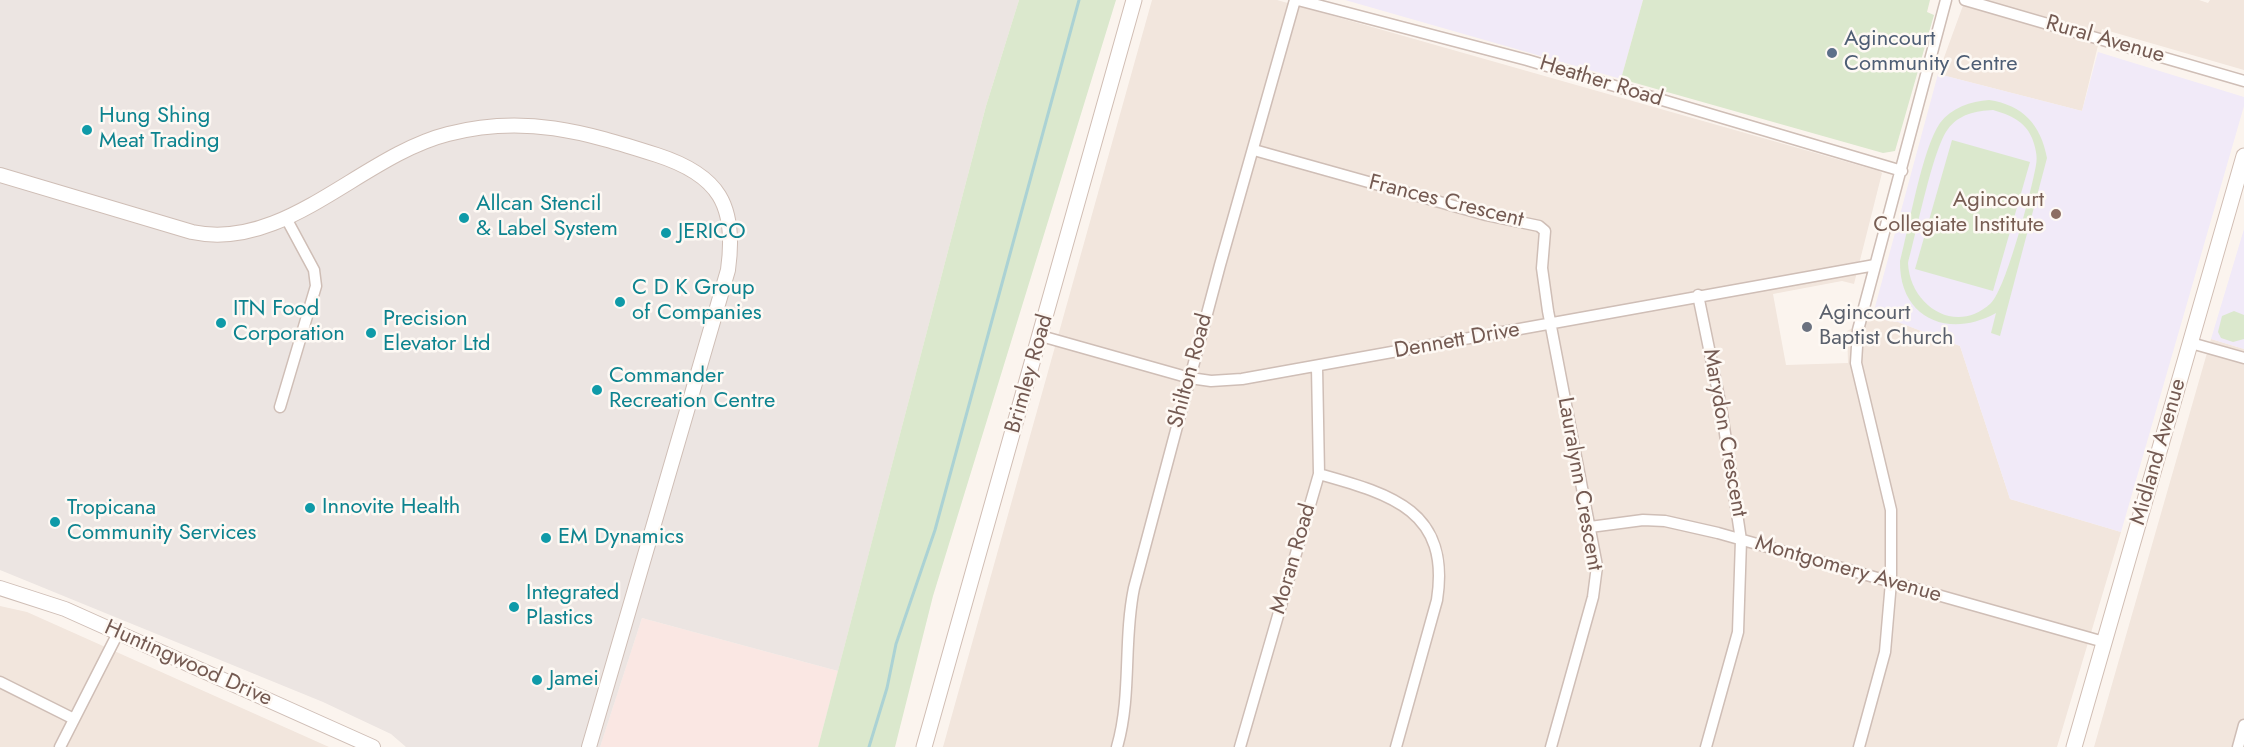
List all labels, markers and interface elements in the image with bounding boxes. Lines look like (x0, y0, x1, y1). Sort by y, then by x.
street label: Rural Avenue (2043, 10, 2167, 70)
place label: Agincourt Community Centre (1844, 27, 2018, 78)
marker: Agincourt Community Centre (1825, 46, 1839, 60)
street label: Heather Road (1536, 51, 1666, 113)
place label: Hung Shing Meat Trading (99, 104, 220, 156)
marker: Hung Shing Meat Trading (80, 123, 94, 137)
street label: Frances Crescent (1366, 170, 1526, 234)
place label: Agincourt Collegiate Institute (1873, 188, 2044, 240)
place label: Allcan Stencil & Label System (476, 192, 618, 243)
marker: Agincourt Collegiate Institute (2049, 207, 2063, 221)
marker: Allcan Stencil & Label System (457, 211, 471, 225)
place label: JERICO (678, 220, 746, 246)
marker: JERICO (659, 226, 673, 240)
place label: C D K Group of Companies (632, 276, 762, 328)
marker: C D K Group of Companies (613, 295, 627, 309)
place label: ITN Food Corporation (233, 297, 345, 348)
place label: Agincourt Baptist Church (1819, 301, 1954, 352)
place label: Precision Elevator Ltd (383, 307, 491, 358)
street label: Brimley Road (1000, 311, 1060, 437)
street label: Shilton Road (1163, 311, 1219, 431)
marker: ITN Food Corporation (214, 316, 228, 330)
street label: Dennett Drive (1392, 317, 1522, 365)
marker: Agincourt Baptist Church (1800, 320, 1814, 334)
marker: Precision Elevator Ltd (364, 326, 378, 340)
street label: Marydon Crescent (1696, 347, 1752, 519)
place label: Commander Recreation Centre (609, 364, 775, 416)
street label: Midland Avenue (2126, 376, 2192, 528)
marker: Commander Recreation Centre (590, 383, 604, 397)
street label: Lauralynn Crescent (1551, 395, 1607, 573)
place label: Innovite Health (322, 495, 460, 521)
place label: Tropicana Community Services (67, 496, 256, 548)
marker: Innovite Health (303, 501, 317, 515)
street label: Moran Road (1266, 501, 1322, 617)
marker: Tropicana Community Services (48, 515, 62, 529)
place label: EM Dynamics (558, 525, 684, 551)
marker: EM Dynamics (539, 531, 553, 545)
street label: Montgomery Avenue (1752, 531, 1944, 609)
place label: Integrated Plastics (526, 581, 619, 632)
marker: Integrated Plastics (507, 600, 521, 614)
street label: Huntingwood Drive (100, 615, 276, 713)
place label: Jamei (549, 667, 599, 693)
marker: Jamei (530, 673, 544, 687)

